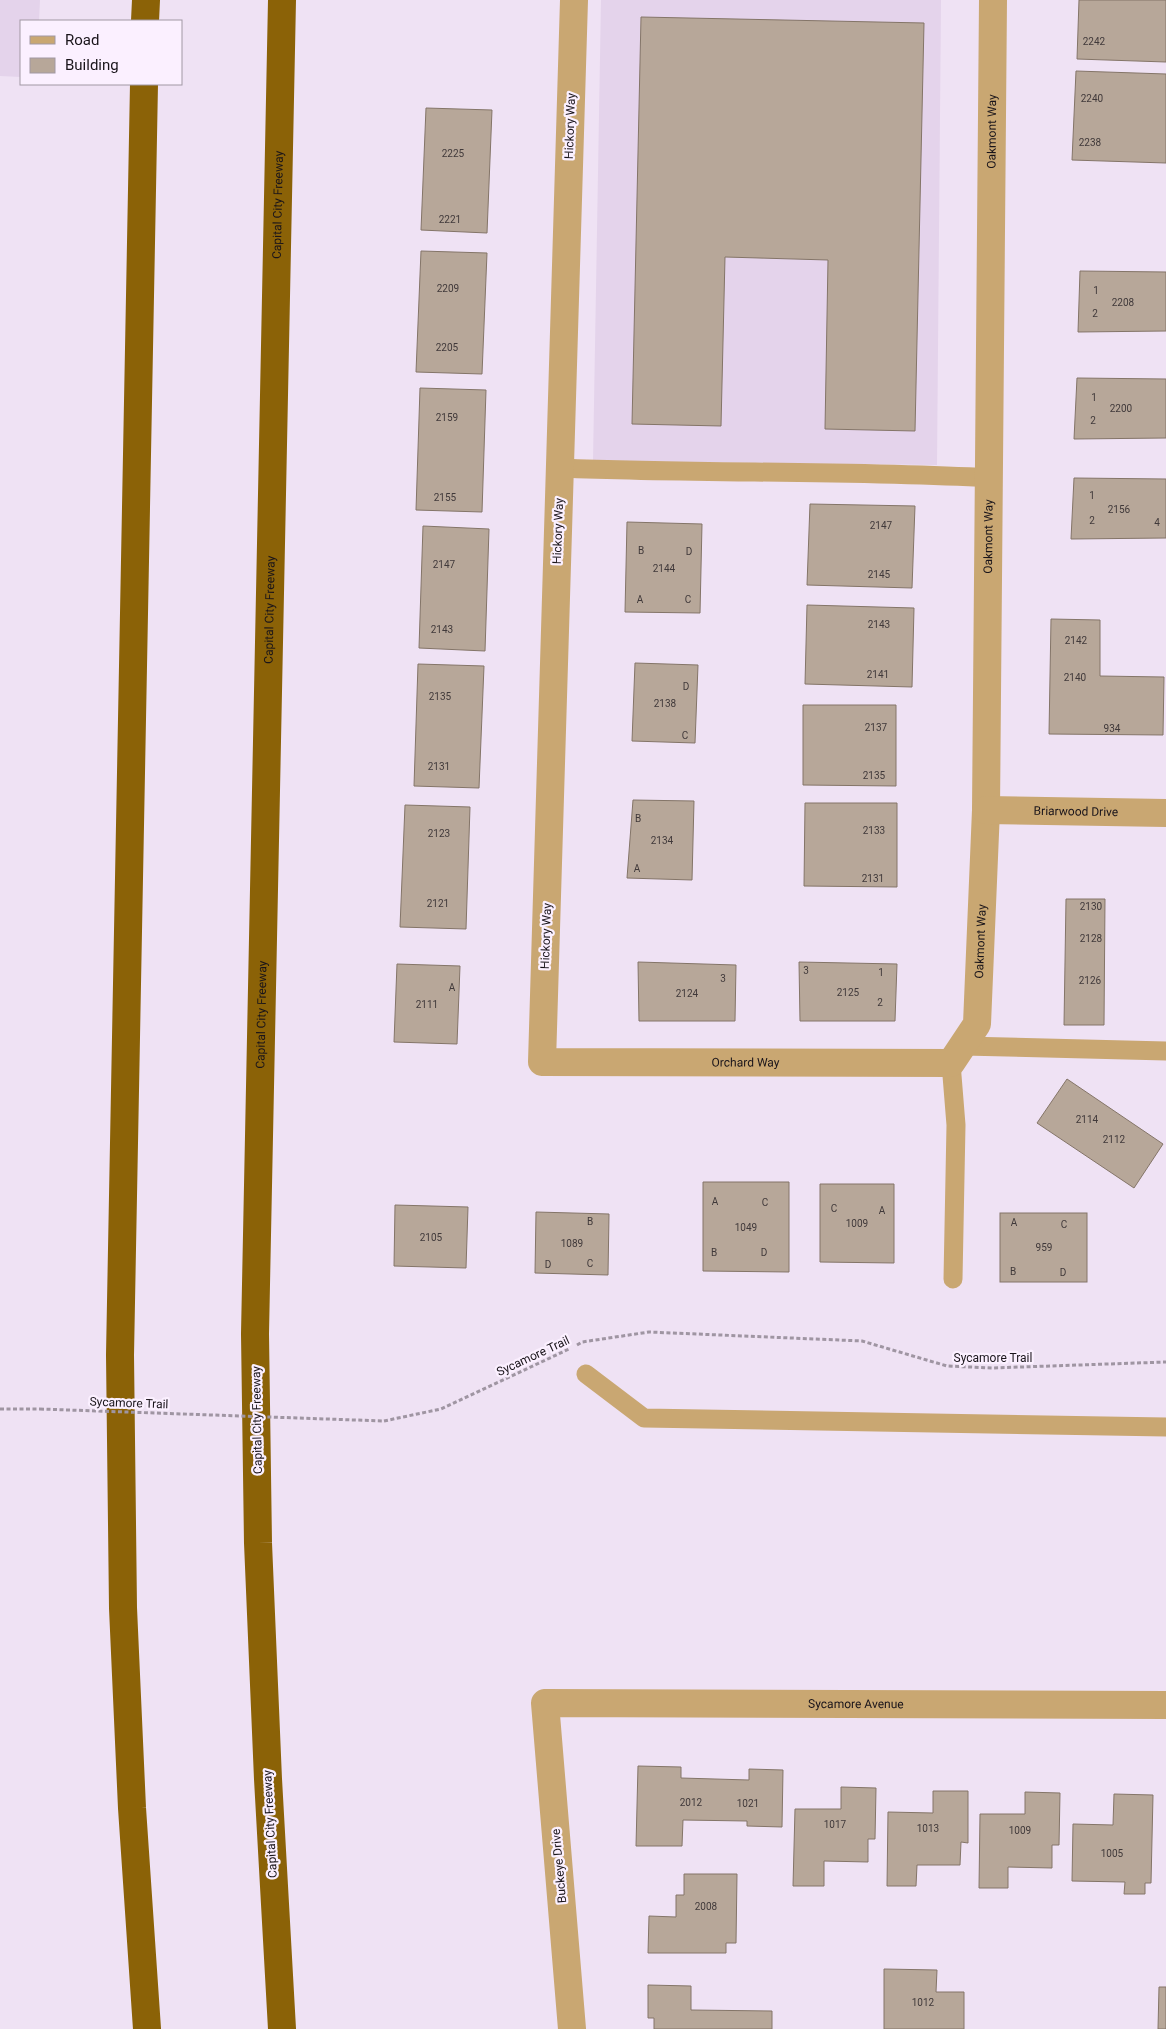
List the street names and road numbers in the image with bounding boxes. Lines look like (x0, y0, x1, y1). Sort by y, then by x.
street label: Hickory Way (562, 92, 578, 159)
street label: Oakmont Way (985, 94, 999, 169)
street label: Capital City Freeway (270, 150, 286, 259)
street label: Hickory Way (550, 497, 566, 564)
street label: Oakmont Way (981, 499, 996, 574)
street label: Capital City Freeway (262, 555, 278, 664)
street label: Briarwood Drive (1034, 804, 1118, 819)
street label: Hickory Way (538, 902, 554, 969)
street label: Oakmont Way (972, 904, 989, 979)
street label: Capital City Freeway (253, 960, 270, 1069)
street label: Orchard Way (712, 1055, 780, 1070)
street label: Sycamore Trail (494, 1333, 572, 1379)
street label: Sycamore Trail (954, 1351, 1032, 1365)
street label: Capital City Freeway (249, 1366, 265, 1474)
street label: Sycamore Trail (89, 1395, 169, 1411)
street label: Sycamore Avenue (808, 1697, 904, 1711)
street label: Capital City Freeway (260, 1769, 280, 1878)
street label: Buckeye Drive (549, 1828, 569, 1904)

